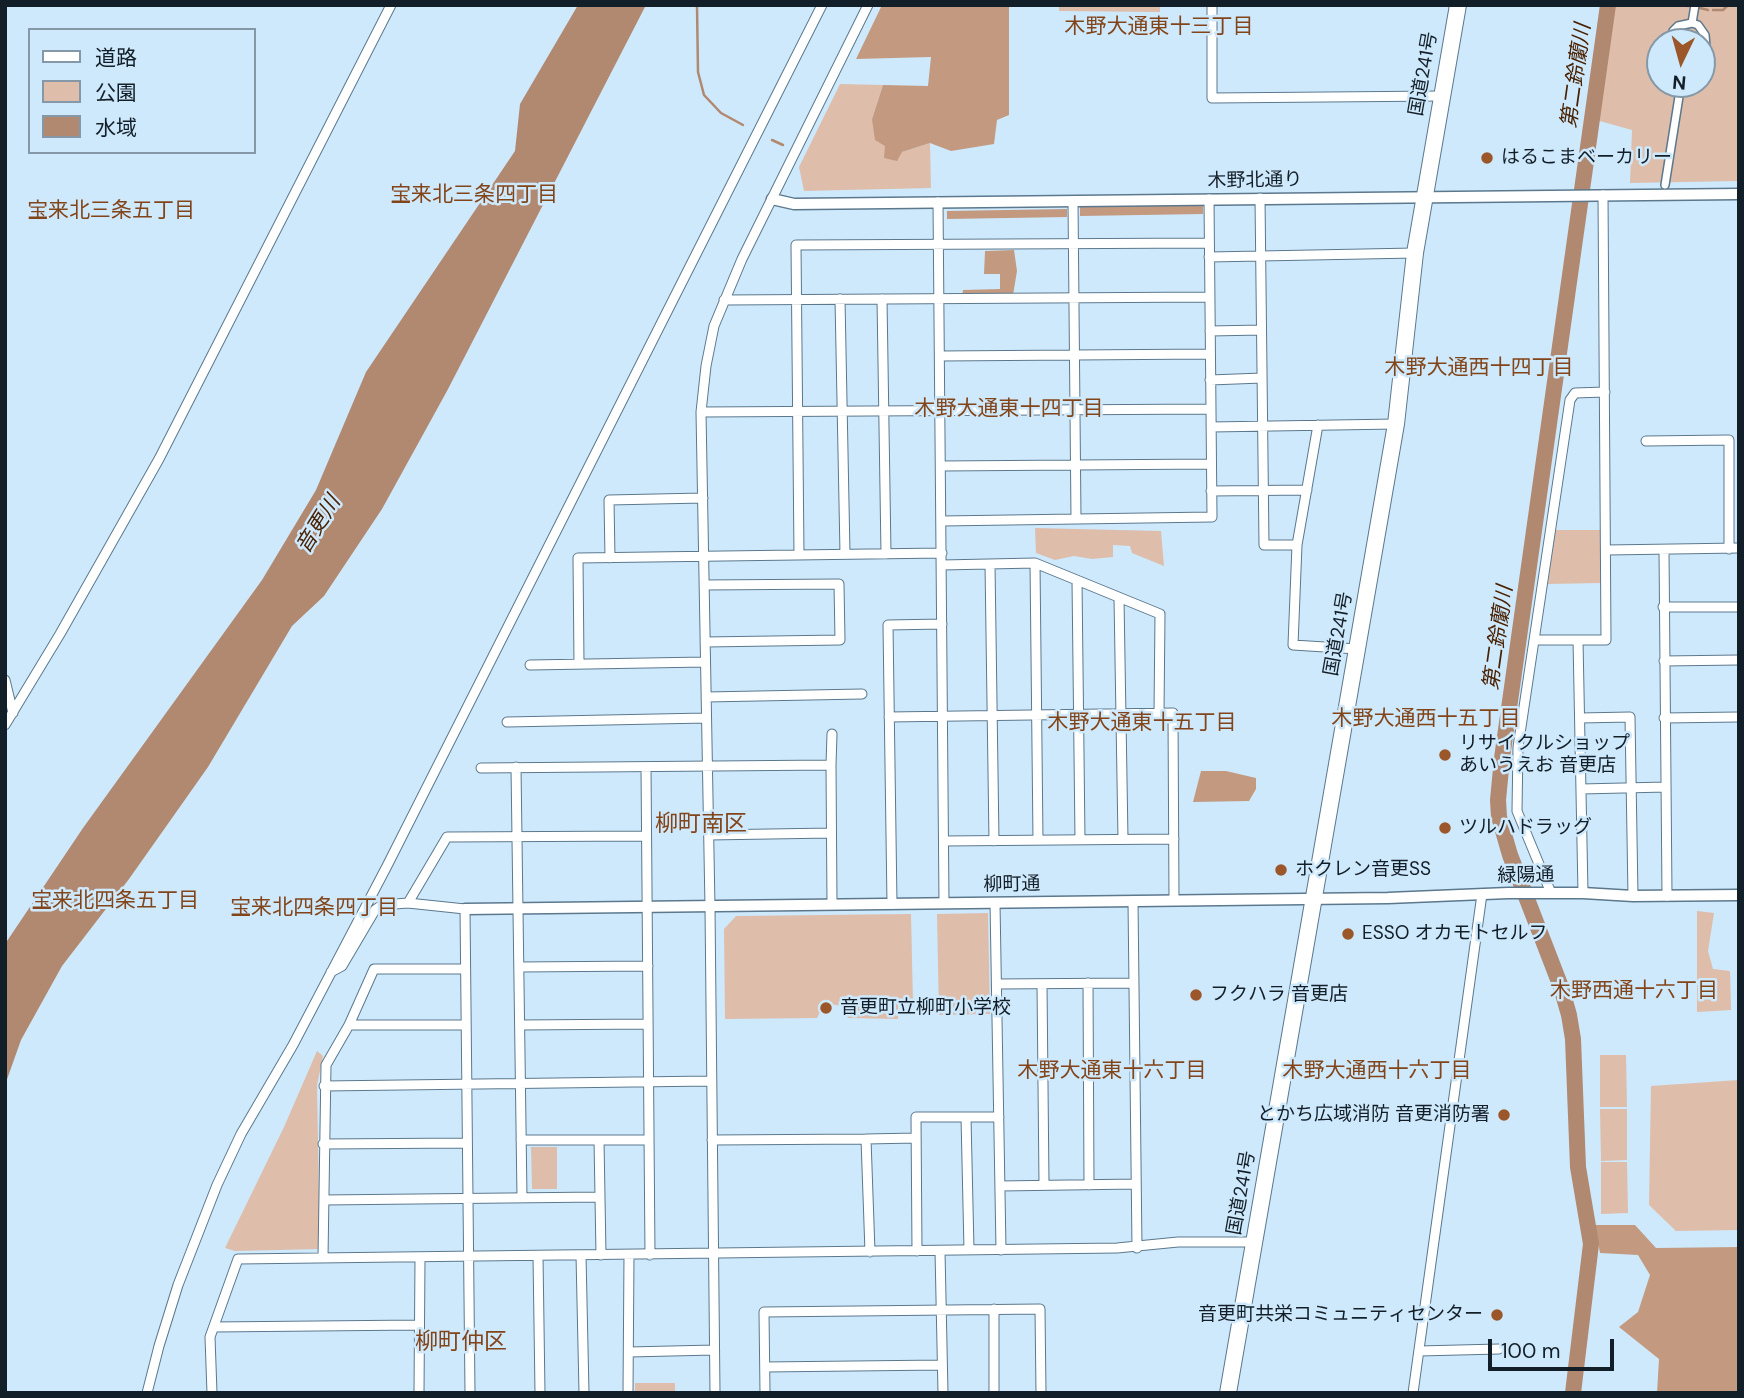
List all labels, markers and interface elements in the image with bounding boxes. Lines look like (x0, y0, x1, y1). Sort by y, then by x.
district label: 木野大通東十三丁目 (1065, 14, 1253, 40)
water label: 第二鈴蘭川 (1557, 22, 1597, 130)
legend (28, 28, 256, 154)
north arrow (1646, 28, 1716, 98)
street label: 国道241号 (1405, 30, 1443, 118)
text: 道路 (95, 44, 137, 72)
text: N (1671, 69, 1687, 95)
text: 公園 (95, 79, 137, 107)
text: 水域 (95, 114, 137, 142)
place label: はるこまベーカリー (1501, 147, 1672, 169)
marker: はるこまベーカリー (1479, 150, 1495, 166)
street label: 木野北通り (1207, 169, 1303, 193)
district label: 宝来北三条四丁目 (390, 182, 558, 208)
district label: 宝来北三条五丁目 (27, 198, 195, 224)
district label: 木野大通西十四丁目 (1385, 355, 1573, 381)
district label: 木野大通東十四丁目 (915, 396, 1103, 422)
water label: 音更川 (292, 492, 346, 558)
water label: 第二鈴蘭川 (1479, 584, 1519, 692)
street label: 国道241号 (1320, 590, 1358, 678)
district label: 木野大通西十五丁目 (1332, 706, 1520, 732)
district label: 木野大通東十五丁目 (1048, 710, 1236, 736)
place label: リサイクルショップ あいうえお 音更店 (1459, 733, 1630, 777)
marker: リサイクルショップ あいうえお 音更店 (1437, 747, 1453, 763)
district label: 柳町南区 (655, 811, 747, 839)
place label: ツルハドラッグ (1459, 817, 1592, 839)
marker: ツルハドラッグ (1437, 820, 1453, 836)
place label: ホクレン音更SS (1295, 859, 1431, 881)
marker: ホクレン音更SS (1273, 862, 1289, 878)
street label: 緑陽通 (1497, 864, 1555, 888)
street label: 柳町通 (983, 873, 1041, 897)
district label: 宝来北四条五丁目 (31, 888, 199, 914)
district label: 宝来北四条四丁目 (230, 895, 398, 921)
place label: ESSO オカモトセルフ (1362, 923, 1548, 945)
marker: ESSO オカモトセルフ (1340, 926, 1356, 942)
district label: 木野西通十六丁目 (1550, 978, 1718, 1004)
place label: フクハラ 音更店 (1210, 984, 1348, 1006)
marker: フクハラ 音更店 (1188, 987, 1204, 1003)
place label: 音更町立柳町小学校 (840, 997, 1011, 1019)
marker: 音更町立柳町小学校 (818, 1000, 834, 1016)
district label: 木野大通東十六丁目 (1018, 1058, 1206, 1084)
district label: 木野大通西十六丁目 (1283, 1058, 1471, 1084)
place label: とかち広域消防 音更消防署 (1257, 1104, 1490, 1126)
marker: とかち広域消防 音更消防署 (1496, 1107, 1512, 1123)
street label: 国道241号 (1223, 1149, 1261, 1237)
place label: 音更町共栄コミュニティセンター (1198, 1304, 1483, 1326)
marker: 音更町共栄コミュニティセンター (1489, 1307, 1505, 1323)
scale bar (1492, 1324, 1618, 1368)
district label: 柳町仲区 (415, 1329, 507, 1357)
text: 100 m (1501, 1337, 1561, 1365)

